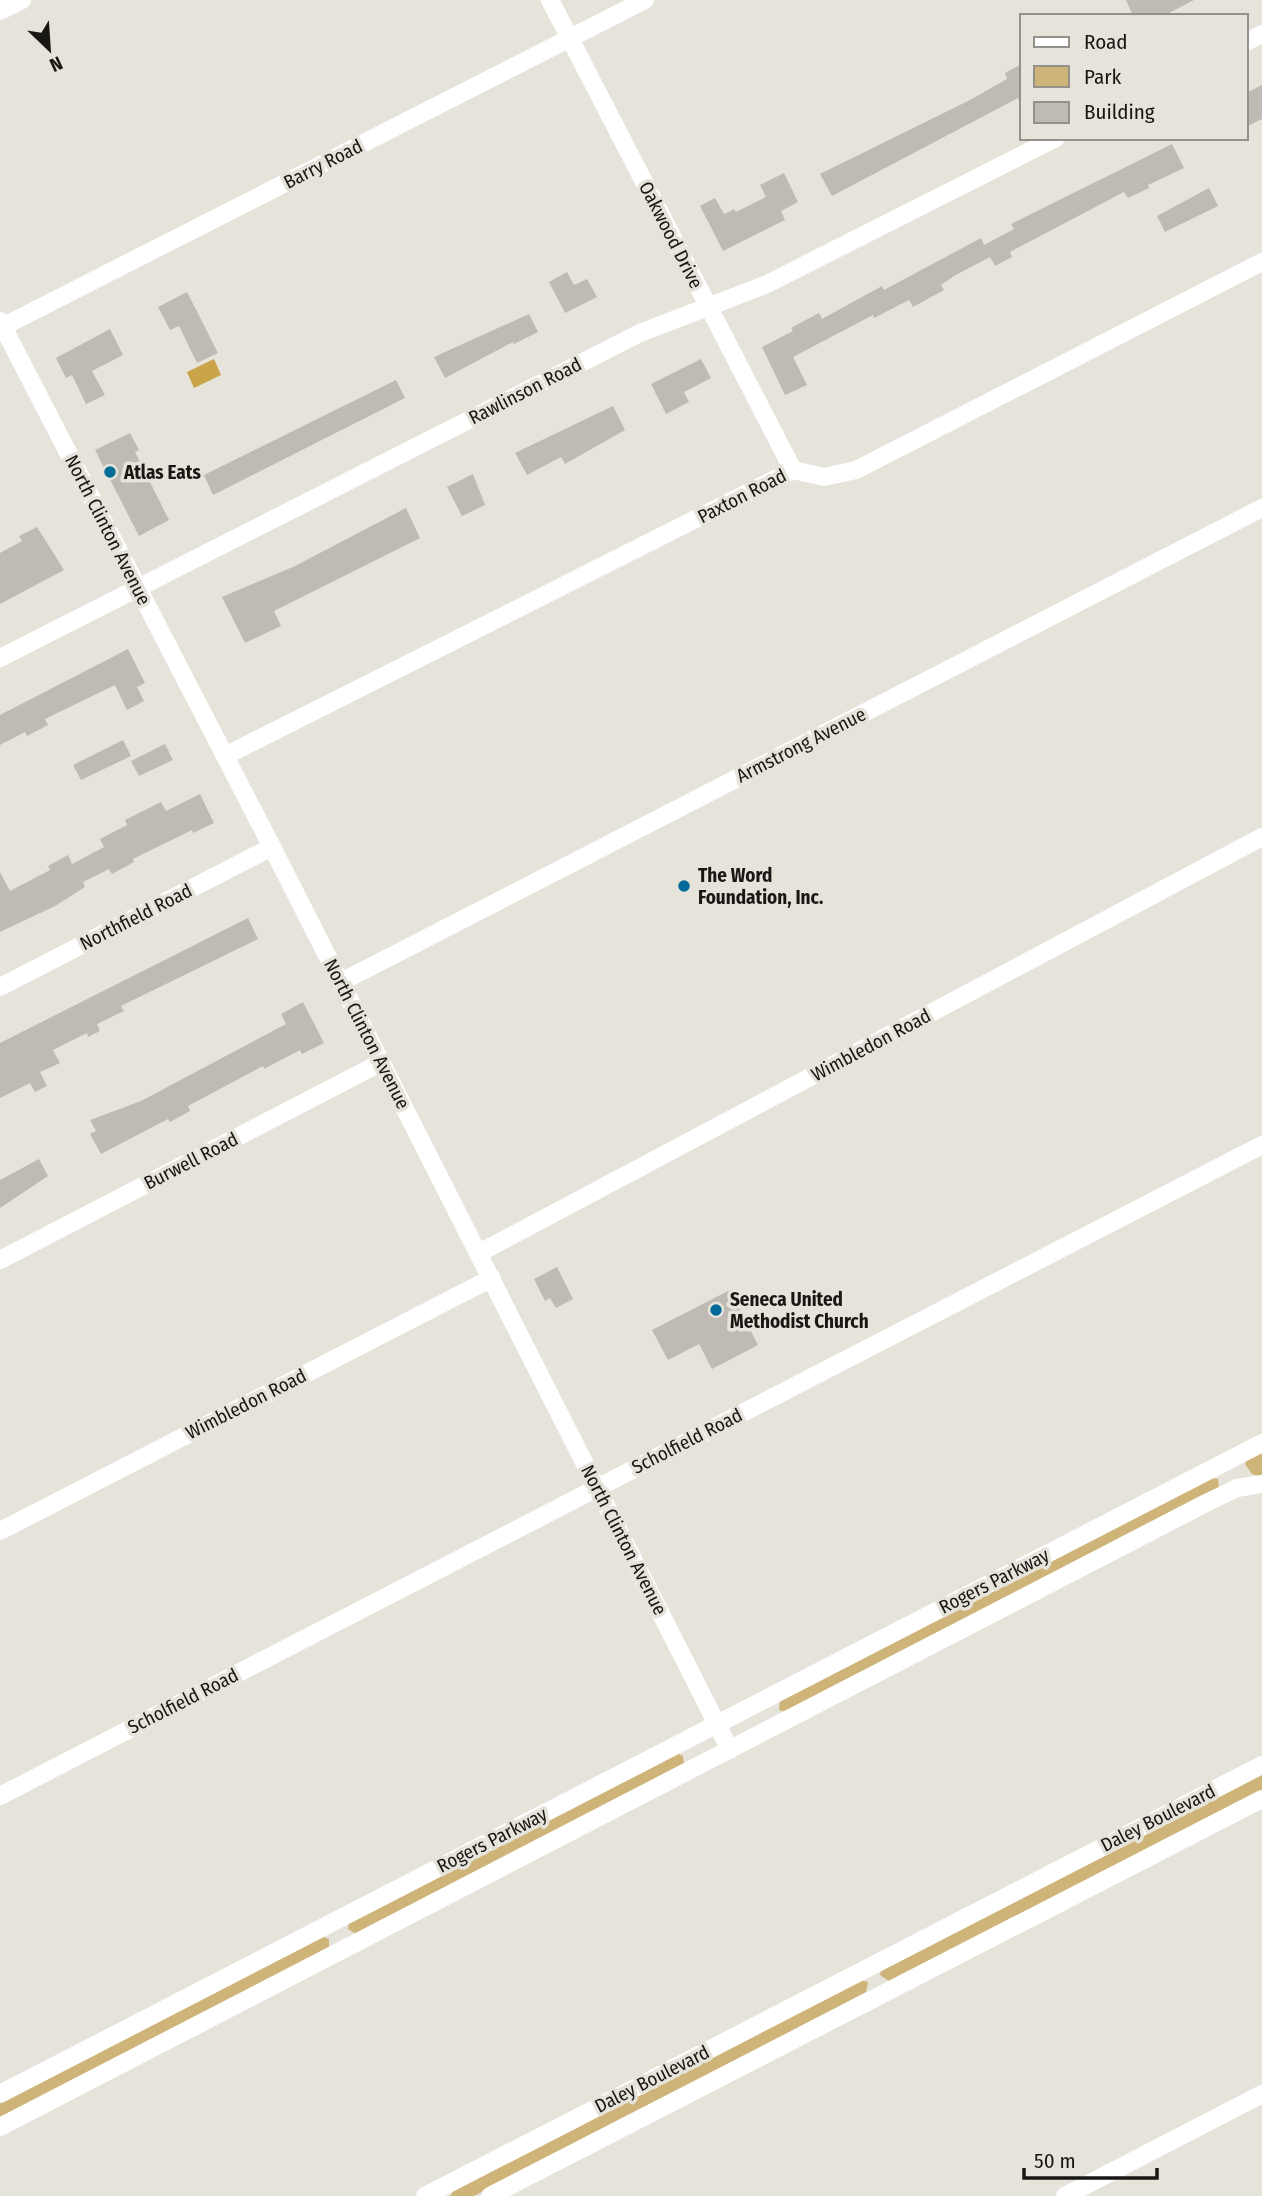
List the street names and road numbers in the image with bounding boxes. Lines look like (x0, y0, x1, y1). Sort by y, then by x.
street label: Barry Road (280, 134, 366, 194)
street label: Oakwood Drive (634, 178, 708, 292)
street label: Rawlinson Road (465, 353, 585, 429)
street label: North Clinton Avenue (60, 451, 156, 609)
street label: Paxton Road (694, 464, 790, 528)
street label: Armstrong Avenue (732, 702, 870, 788)
street label: Northfield Road (76, 879, 196, 955)
street label: North Clinton Avenue (319, 955, 415, 1113)
street label: Wimbledon Road (807, 1004, 935, 1086)
street label: Burwell Road (140, 1127, 242, 1195)
street label: Wimbledon Road (182, 1364, 310, 1444)
street label: Scholfield Road (628, 1403, 746, 1479)
street label: North Clinton Avenue (576, 1461, 672, 1619)
street label: Rogers Parkway (935, 1543, 1053, 1619)
street label: Scholfield Road (124, 1663, 242, 1739)
street label: Daley Boulevard (1097, 1779, 1219, 1857)
street label: Rogers Parkway (433, 1802, 551, 1878)
street label: Daley Boulevard (591, 2040, 713, 2118)

